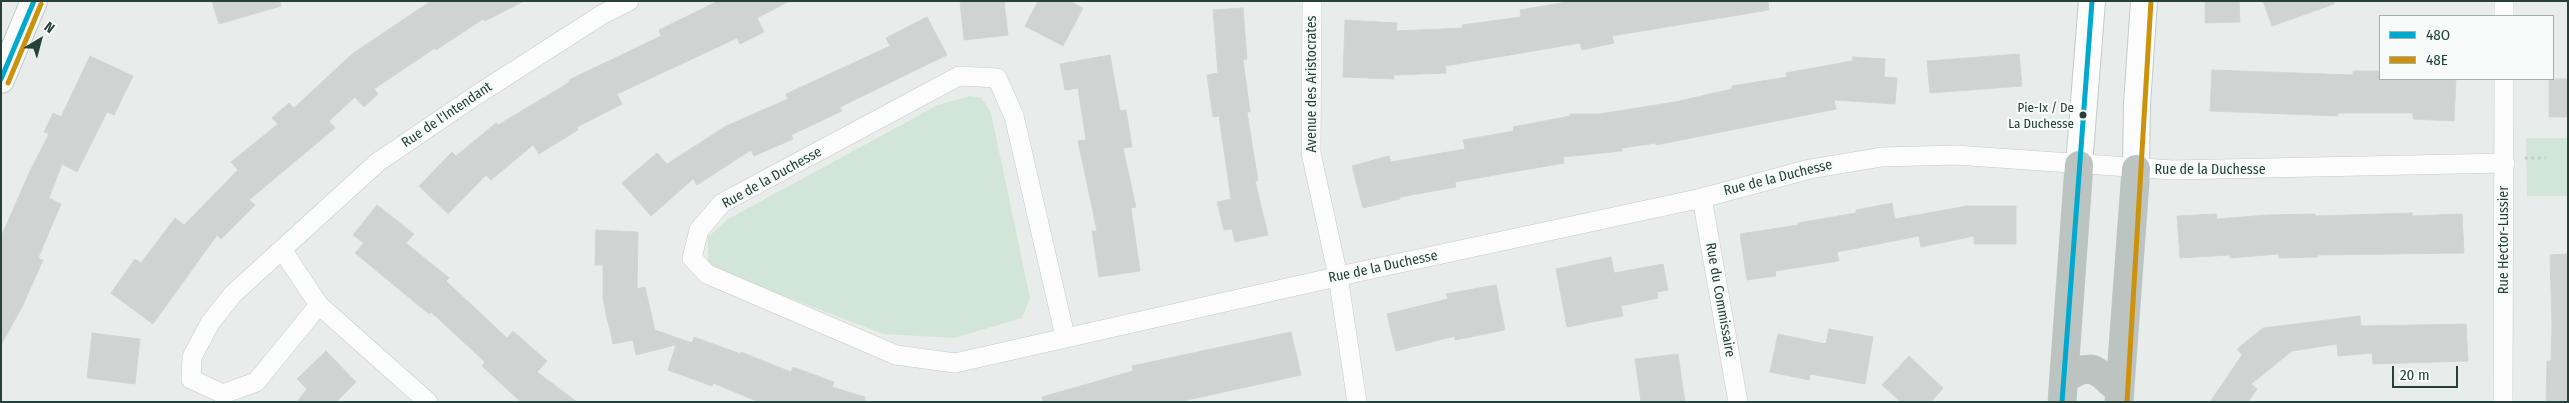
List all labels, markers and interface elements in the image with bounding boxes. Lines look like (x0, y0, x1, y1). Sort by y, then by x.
north arrow (15, 15, 65, 65)
street label: Avenue des Aristocrates (1304, 15, 1320, 153)
legend (2379, 15, 2554, 80)
text: N (41, 18, 58, 37)
text: 48O (2426, 26, 2450, 44)
text: 48E (2426, 51, 2448, 69)
street label: Rue de l'Intendant (399, 79, 495, 151)
place label: Pie-Ix / De La Duchesse (2008, 100, 2074, 131)
marker: Pie-Ix / De La Duchesse (2078, 110, 2088, 120)
street label: Rue de la Duchesse (719, 144, 825, 212)
street label: Rue de la Duchesse (1722, 156, 1834, 200)
street label: Rue de la Duchesse (2154, 162, 2266, 178)
street label: Rue Hector-Lussier (2496, 186, 2512, 294)
street label: Rue du Commissaire (1702, 241, 1738, 359)
street label: Rue de la Duchesse (1327, 247, 1439, 287)
scale bar (2394, 356, 2460, 388)
text: 20 m (2400, 366, 2430, 384)

